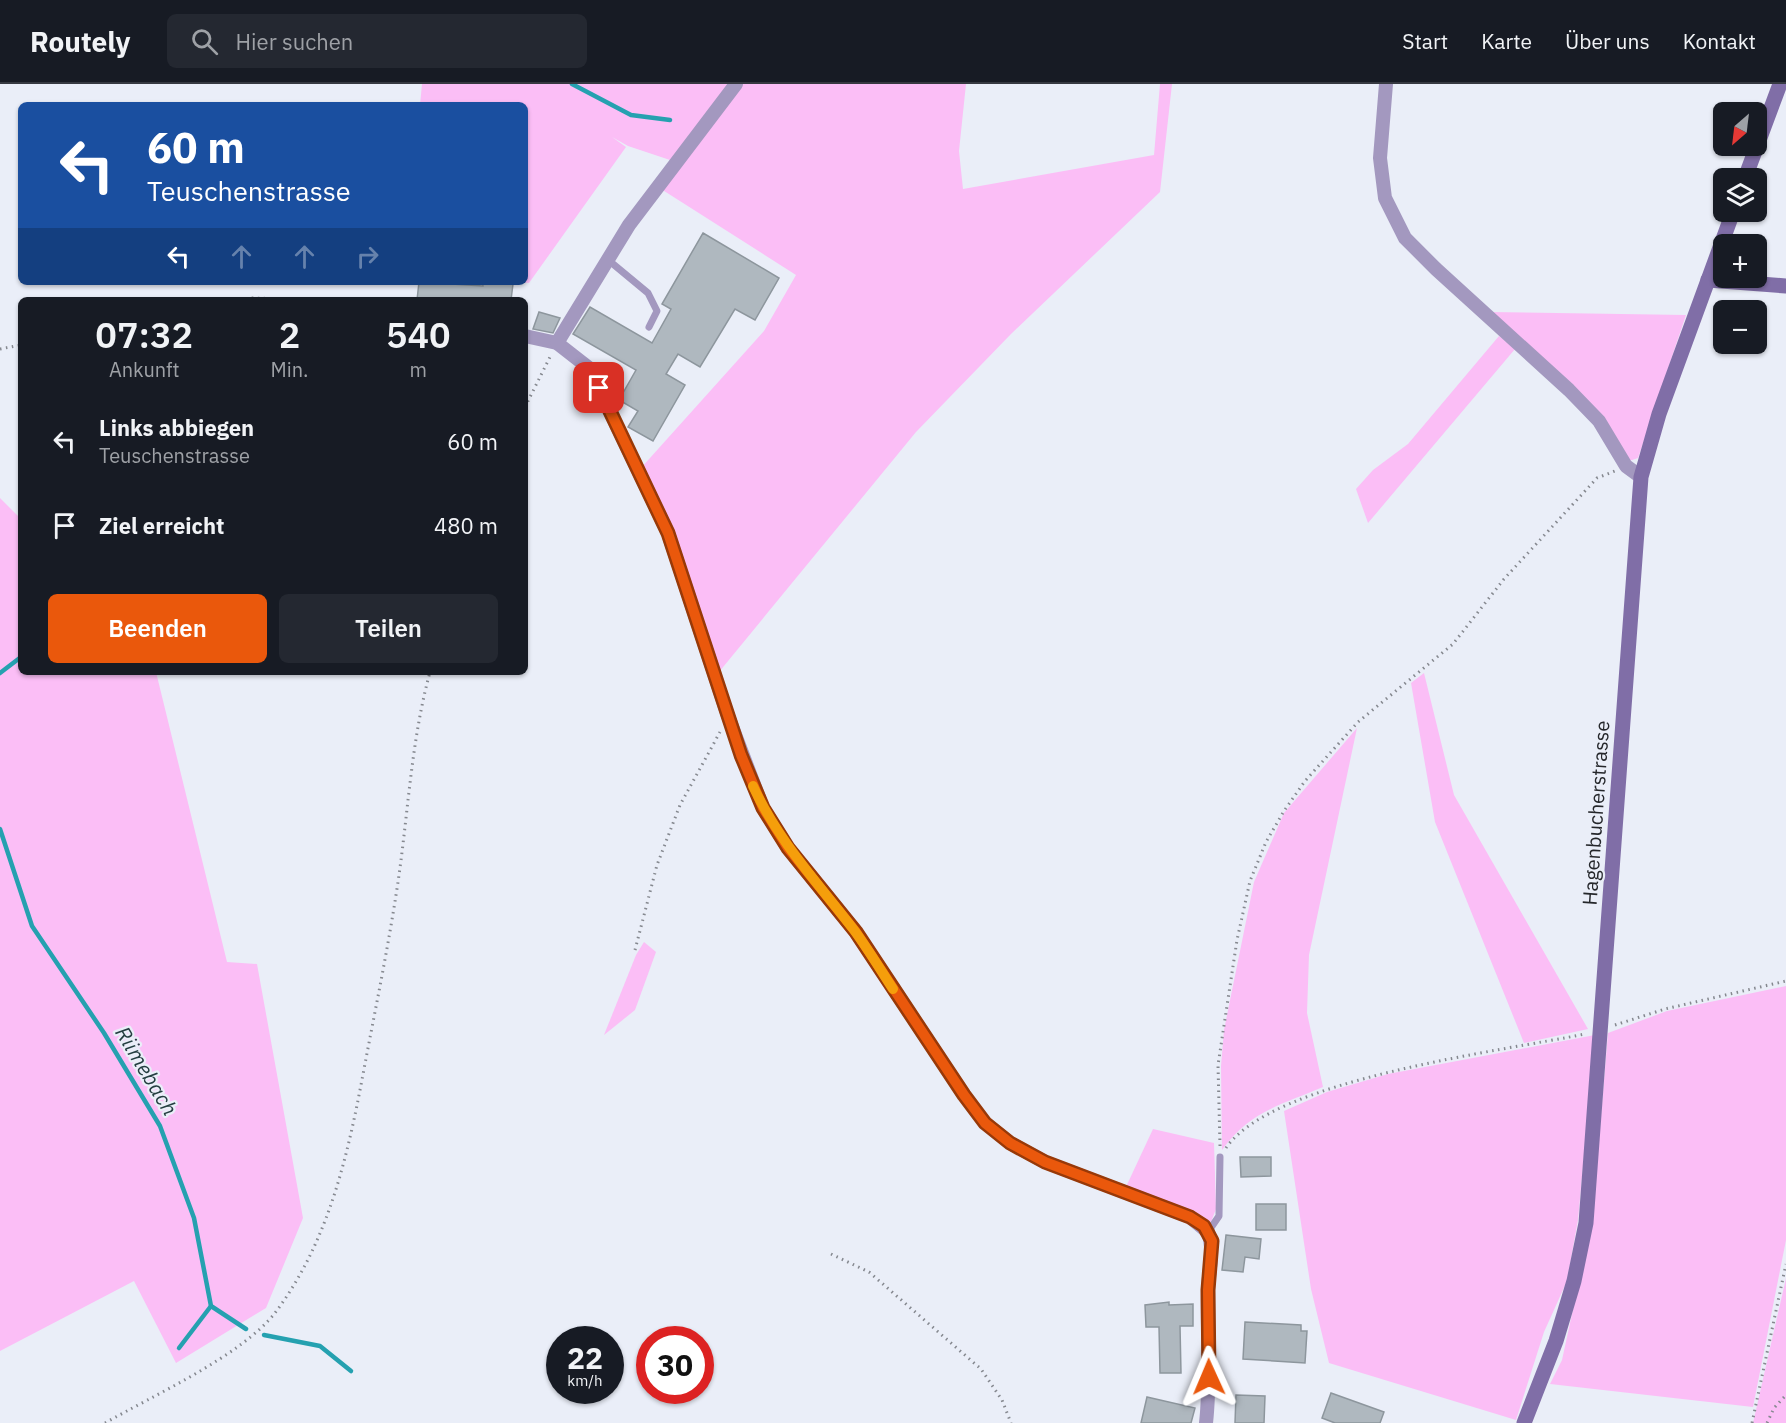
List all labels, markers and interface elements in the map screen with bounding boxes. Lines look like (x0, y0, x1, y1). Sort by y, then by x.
search box (167, 14, 587, 68)
text: Routely (30, 23, 131, 60)
icon: search (188, 25, 221, 58)
text: Hier suchen (236, 27, 353, 56)
text: Start (1402, 27, 1448, 55)
text: Karte (1481, 27, 1532, 55)
text: Über uns (1565, 27, 1650, 55)
text: Kontakt (1683, 27, 1756, 55)
north arrow (1713, 102, 1767, 156)
map controls (1713, 102, 1767, 354)
text: 60 m (147, 120, 245, 175)
icon: left (48, 126, 126, 204)
button: layers (1713, 168, 1767, 222)
text: Teuschenstrasse (147, 173, 351, 208)
button: + (1713, 234, 1767, 288)
icon: left (162, 240, 195, 273)
icon: ahead (225, 240, 258, 273)
icon: ahead (288, 240, 321, 273)
icon: right (351, 240, 384, 273)
button: − (1713, 300, 1767, 354)
text: 07:32 (95, 311, 193, 358)
text: 2 (279, 311, 300, 358)
text: 540 (386, 311, 451, 358)
text: Ankunft (109, 356, 180, 383)
text: Min. (271, 356, 309, 383)
text: m (410, 356, 427, 383)
pin (573, 362, 624, 413)
icon: arrive (582, 371, 615, 404)
text: Links abbiegen (99, 413, 254, 442)
icon: left (48, 425, 81, 458)
text: 60 m (447, 427, 498, 456)
text: Teuschenstrasse (99, 442, 250, 469)
icon: arrive (48, 509, 81, 542)
text: Ziel erreicht (99, 511, 224, 540)
text: 480 m (434, 511, 498, 540)
button: Beenden (48, 594, 267, 663)
button: Teilen (279, 594, 498, 663)
street label: Hagenbucherstrasse (1576, 720, 1615, 906)
water label: Riimebach (109, 1021, 184, 1120)
speed limit sign: 30 (636, 1326, 714, 1404)
text: 22 (567, 1338, 603, 1377)
position arrow (1177, 1345, 1241, 1409)
text: km/h (567, 1371, 603, 1390)

